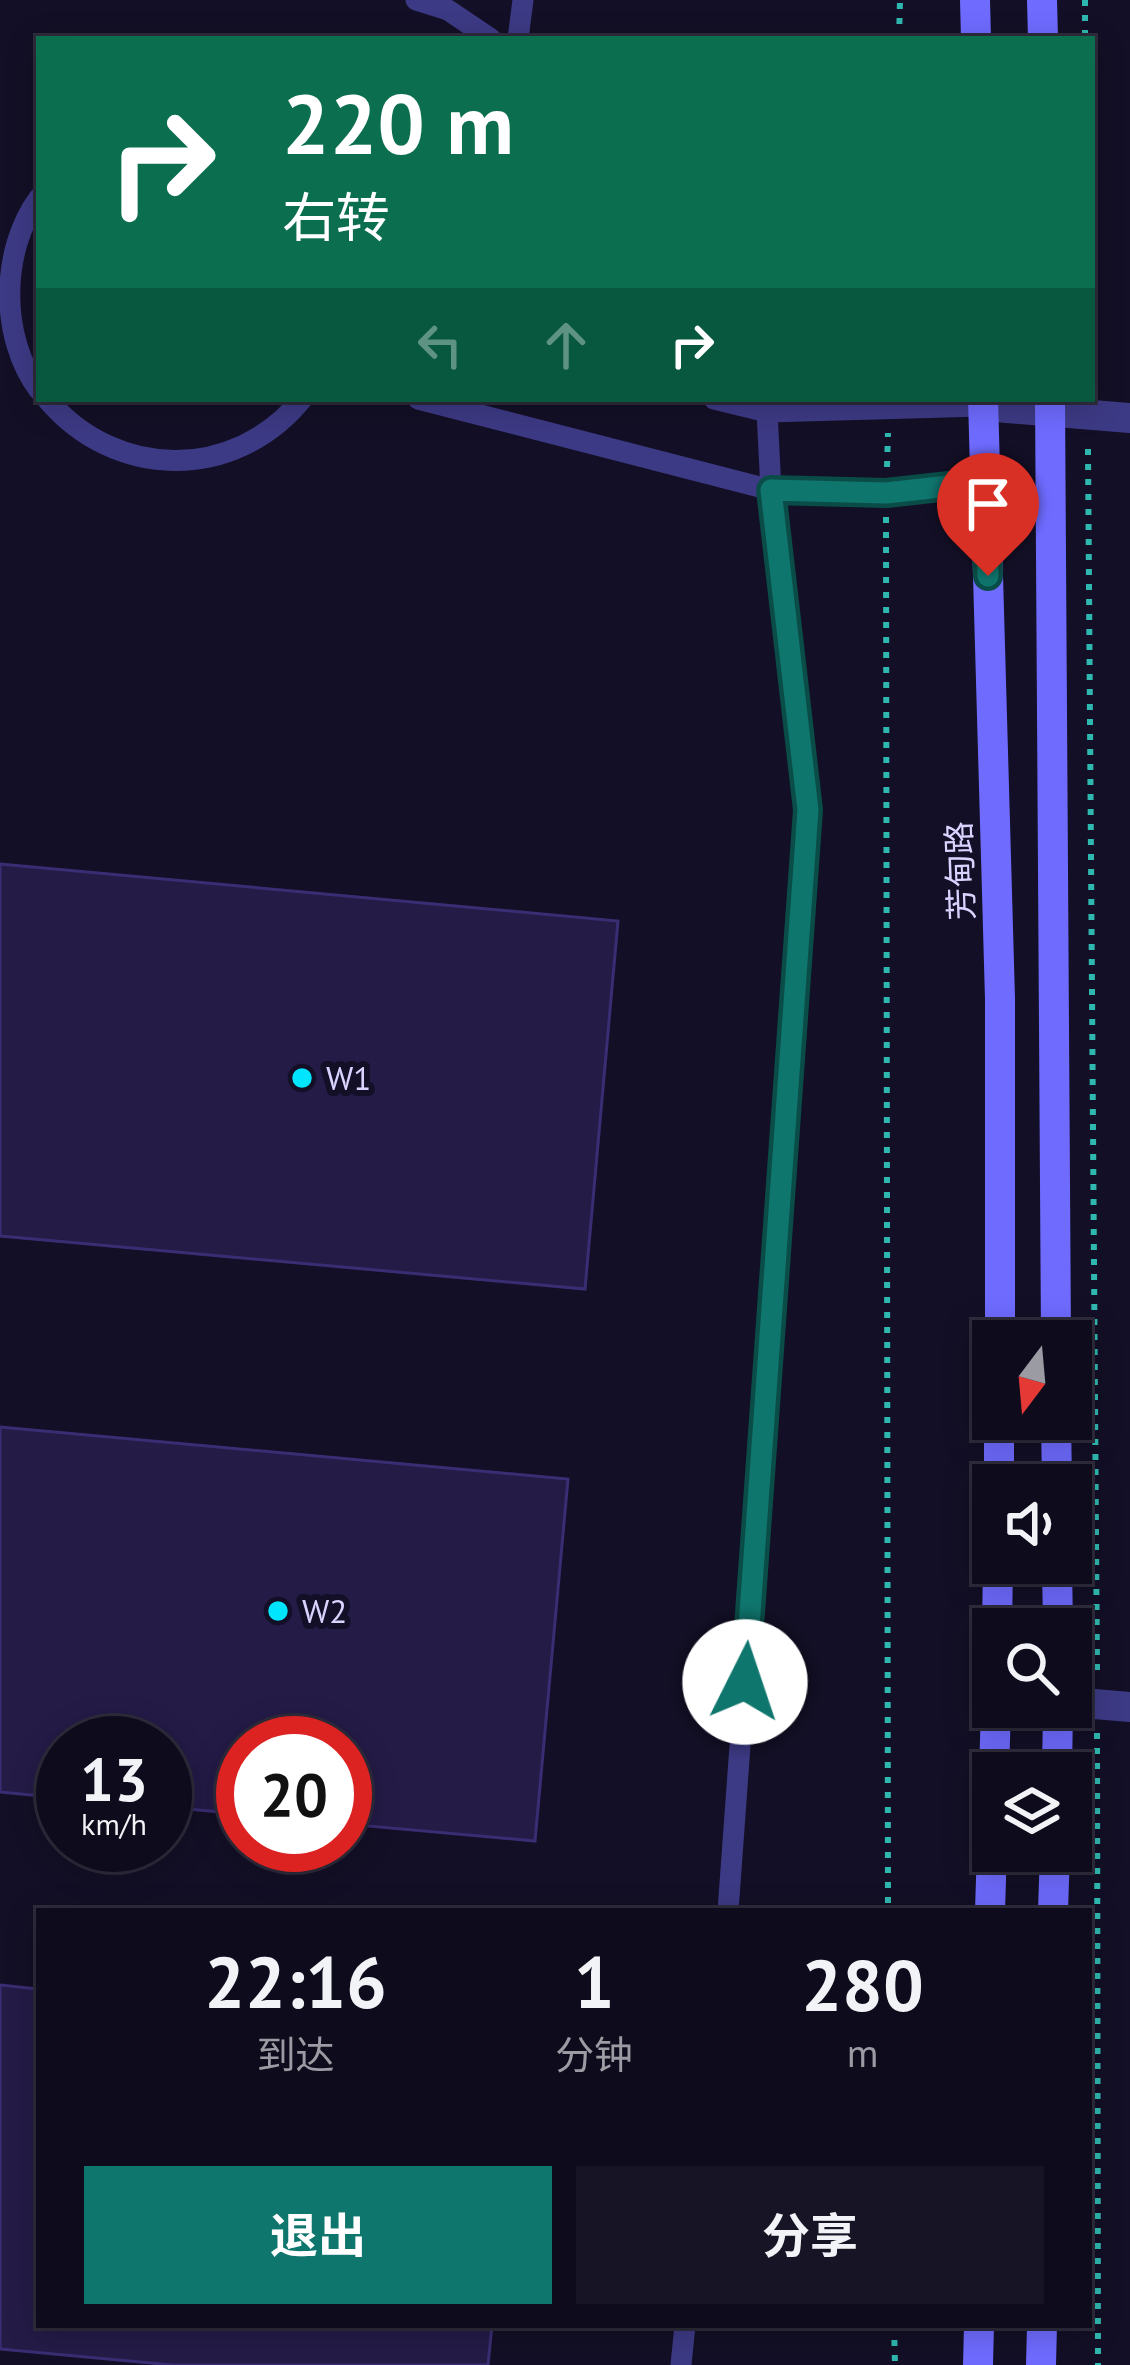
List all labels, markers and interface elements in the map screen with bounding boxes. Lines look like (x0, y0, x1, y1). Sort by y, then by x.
text: 220 m (282, 68, 514, 177)
icon: right (84, 84, 240, 240)
text: 右转 (282, 182, 390, 252)
icon: left (407, 312, 473, 378)
icon: ahead (533, 312, 599, 378)
icon: right (659, 312, 725, 378)
pin (937, 453, 1039, 576)
icon: arrive (955, 471, 1021, 537)
street label: 芳甸路 (936, 821, 983, 921)
place label: W1 (326, 1056, 371, 1099)
marker: W1 (289, 1065, 315, 1091)
north arrow (972, 1320, 1092, 1440)
map controls (972, 1320, 1092, 1872)
button: sound (972, 1464, 1092, 1584)
place label: W2 (302, 1589, 347, 1632)
marker: W2 (265, 1598, 291, 1624)
button: search (972, 1608, 1092, 1728)
position arrow (682, 1619, 808, 1745)
speed limit sign: 20 (216, 1716, 372, 1872)
text: 13 (80, 1740, 148, 1818)
button: layers (972, 1752, 1092, 1872)
text: km/h (81, 1804, 147, 1843)
text: 22:16 (204, 1935, 387, 2028)
text: 1 (574, 1935, 615, 2028)
text: 280 (801, 1938, 924, 2031)
text: m (847, 2027, 878, 2078)
text: 到达 (257, 2029, 335, 2080)
text: 分钟 (555, 2029, 633, 2080)
button: 退出 (84, 2166, 552, 2304)
button: 分享 (576, 2166, 1044, 2304)

